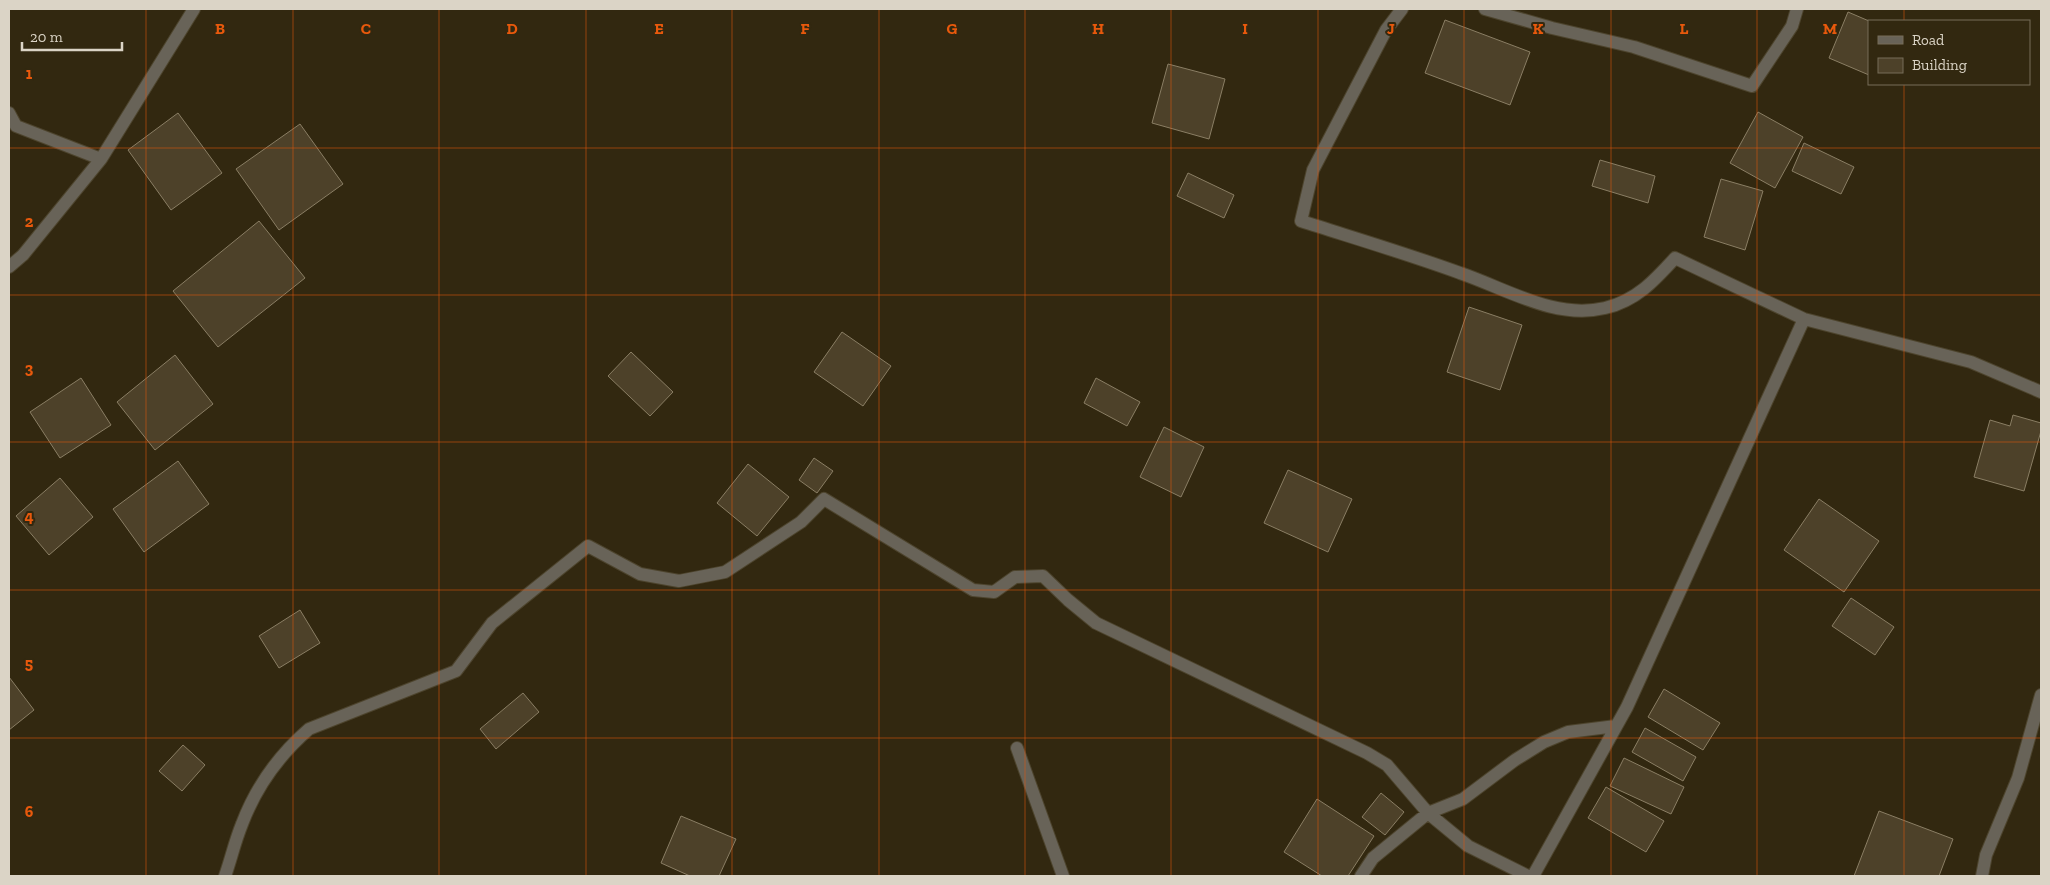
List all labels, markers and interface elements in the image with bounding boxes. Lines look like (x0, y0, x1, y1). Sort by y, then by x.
text: B (215, 19, 225, 38)
text: C (361, 19, 371, 38)
text: D (506, 19, 518, 38)
text: E (654, 19, 664, 38)
text: F (800, 19, 810, 38)
text: G (947, 19, 958, 38)
text: H (1092, 19, 1104, 38)
text: I (1242, 19, 1248, 38)
text: J (1387, 19, 1395, 38)
text: K (1533, 19, 1544, 38)
text: L (1680, 19, 1689, 38)
text: M (1823, 19, 1837, 38)
scale bar (22, 20, 122, 52)
legend (1868, 20, 2030, 85)
text: 20 m (30, 28, 63, 46)
text: Road (1912, 31, 1945, 49)
text: Building (1912, 56, 1967, 74)
text: 1 (26, 64, 33, 83)
text: 2 (25, 212, 34, 231)
text: 3 (25, 359, 34, 378)
text: 4 (24, 507, 34, 526)
text: 5 (25, 654, 33, 673)
text: 6 (25, 802, 34, 821)

